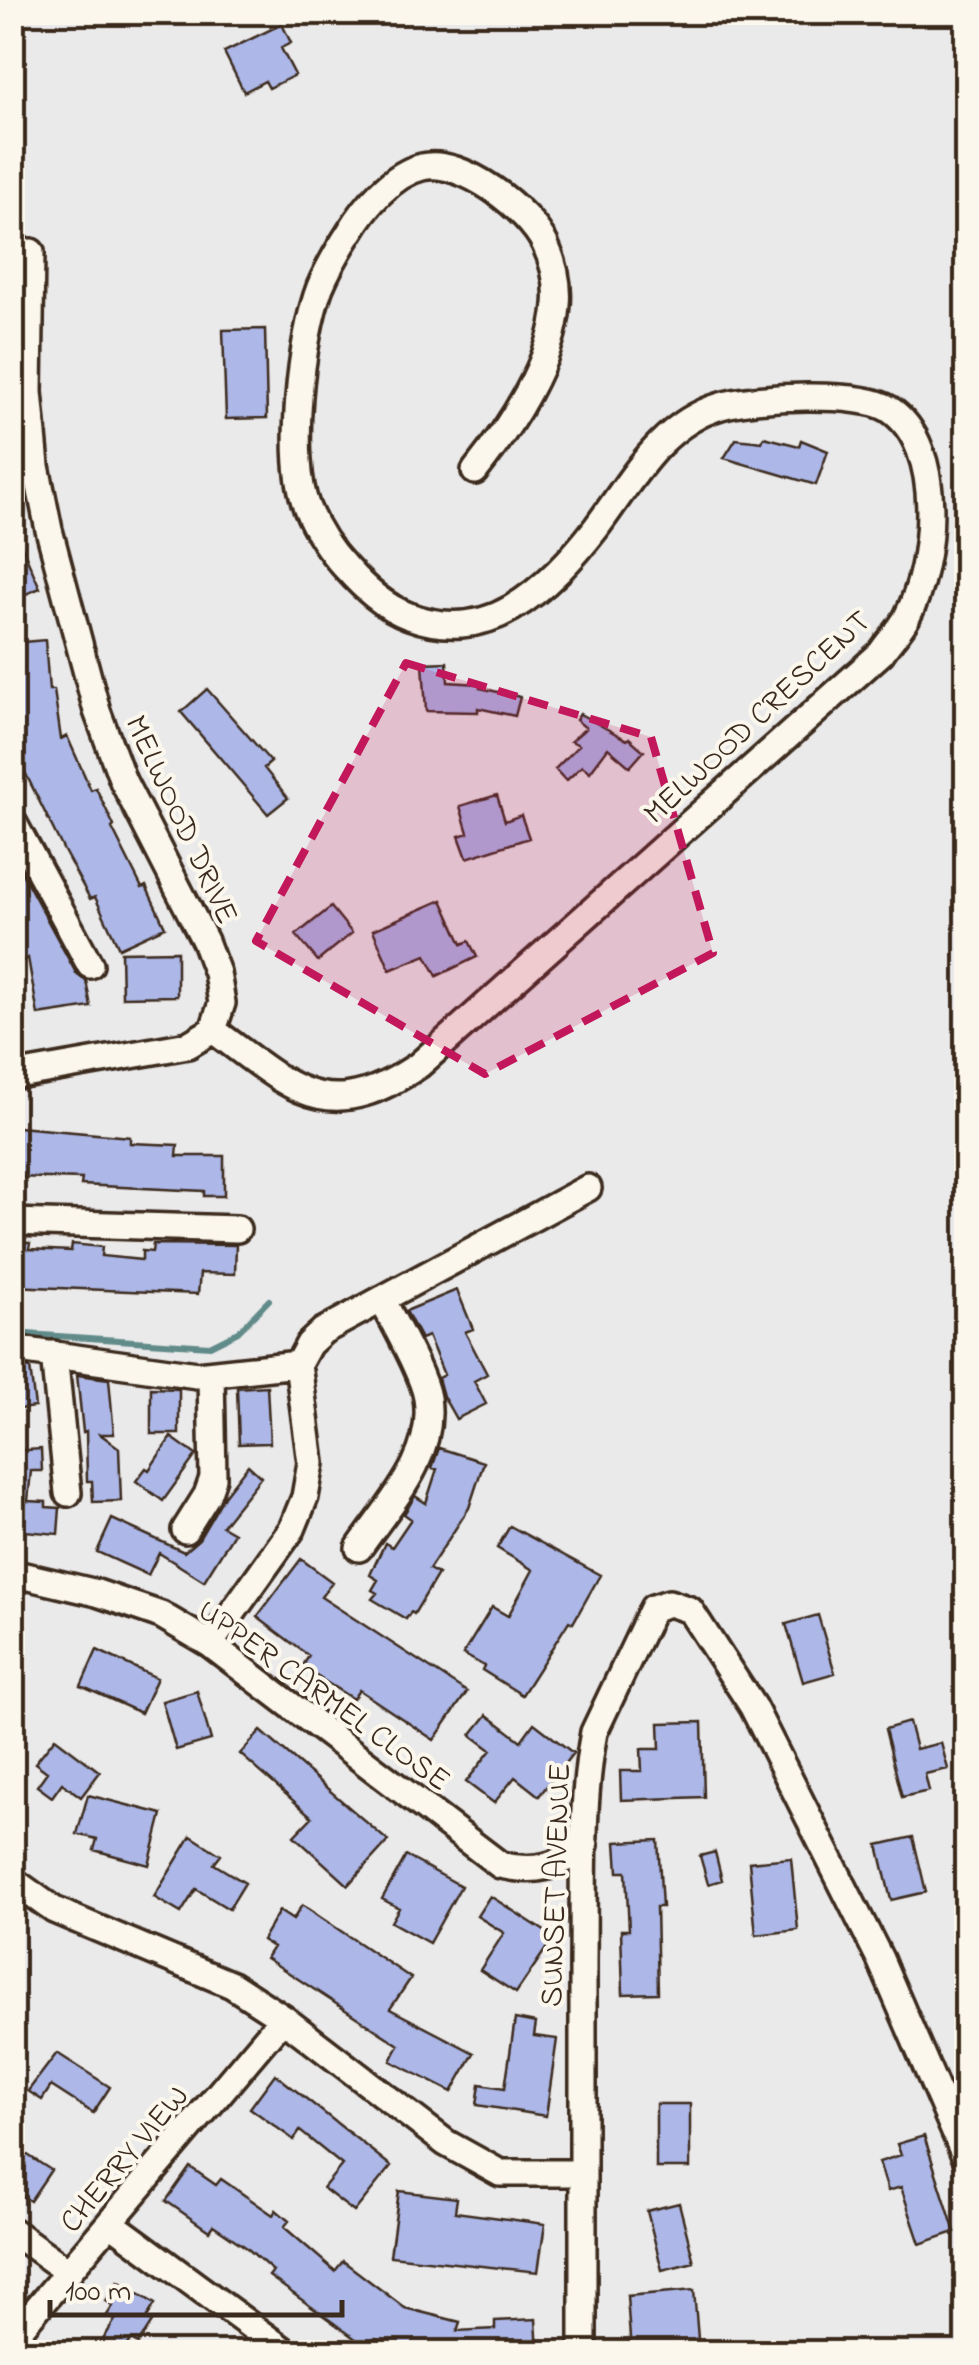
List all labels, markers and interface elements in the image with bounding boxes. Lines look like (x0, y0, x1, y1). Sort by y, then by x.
street label: MELWOOD CRESCENT (634, 600, 883, 837)
street label: MELWOOD DRIVE (111, 708, 249, 933)
street label: UPPER CARMEL CLOSE (187, 1589, 459, 1805)
street label: SUNSET AVENUE (530, 1762, 585, 2008)
street label: CHERRY VIEW (50, 2076, 202, 2244)
scale bar (50, 2255, 342, 2317)
text: 100 m (65, 2271, 131, 2315)

